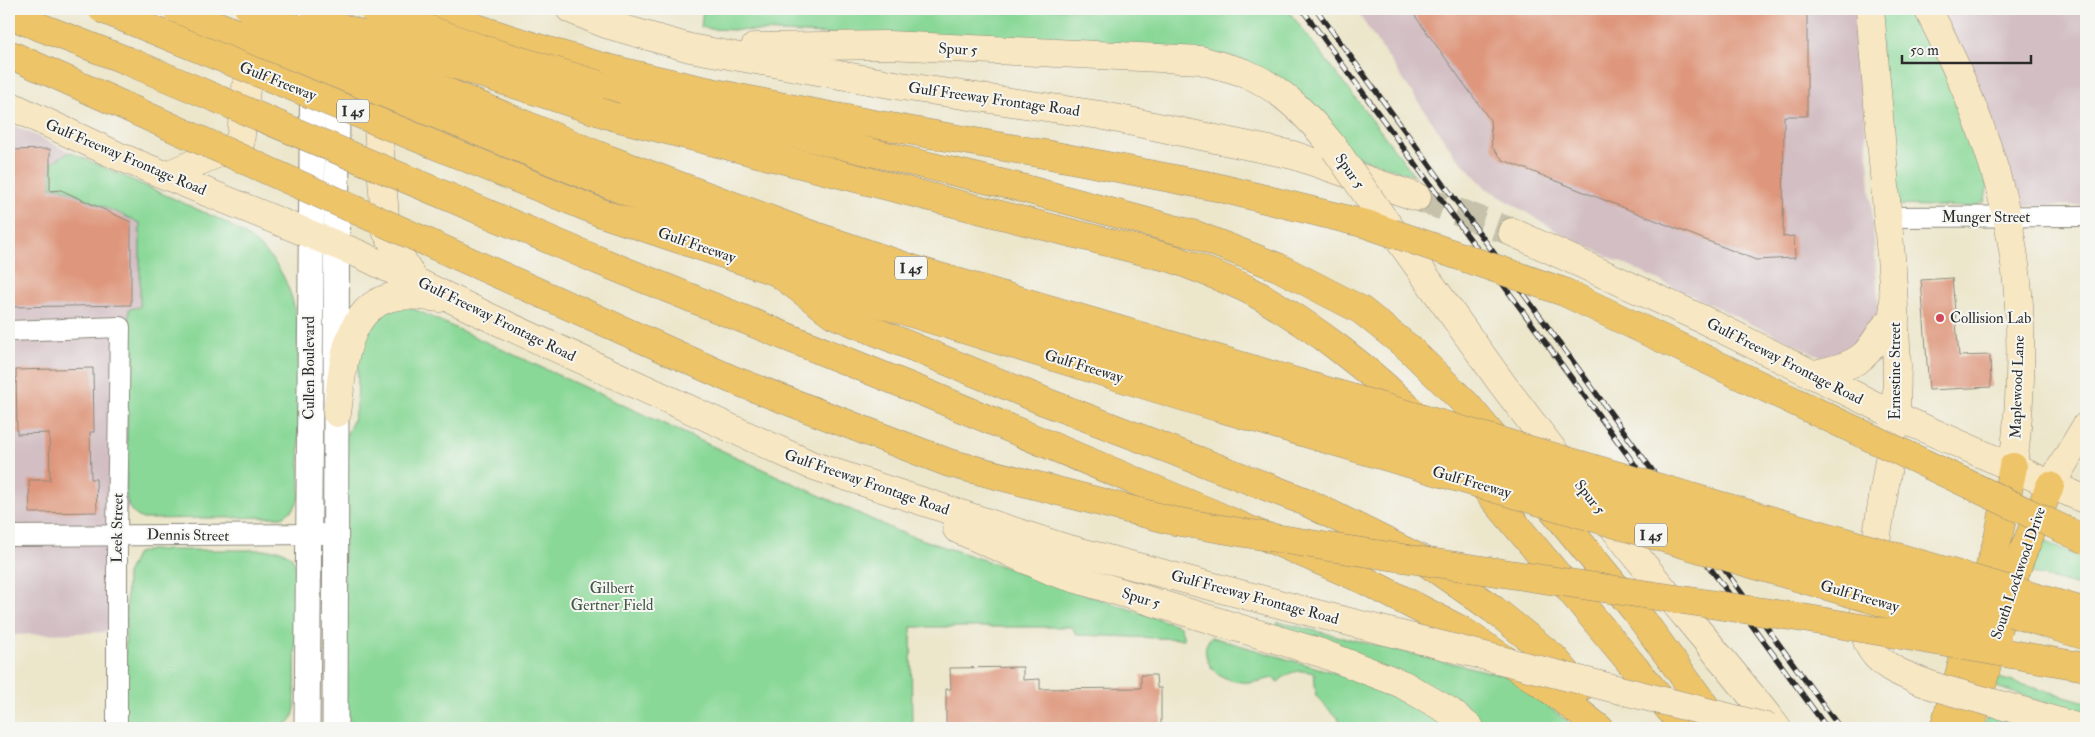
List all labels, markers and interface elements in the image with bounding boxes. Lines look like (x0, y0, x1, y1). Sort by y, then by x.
scale bar (1902, 32, 2031, 64)
street label: Spur 5 (938, 39, 978, 61)
text: 50 m (1910, 41, 1939, 60)
street label: Gulf Freeway (237, 57, 319, 106)
street label: Gulf Freeway Frontage Road (907, 78, 1082, 121)
road number: I 45 (337, 100, 369, 122)
street label: Gulf Freeway Frontage Road (42, 115, 210, 200)
street label: Spur 5 (1330, 150, 1369, 194)
street label: Munger Street (1942, 208, 2030, 227)
street label: Gulf Freeway (655, 223, 739, 268)
road number: I 45 (895, 256, 927, 280)
street label: Gulf Freeway Frontage Road (415, 273, 579, 366)
place label: Collision Lab (1950, 309, 2031, 328)
marker: Collision Lab (1934, 312, 1946, 324)
street label: Gulf Freeway Frontage Road (1703, 314, 1867, 409)
street label: Cullen Boulevard (300, 316, 319, 420)
street label: Ernestine Street (1886, 322, 1905, 420)
street label: Maplewood Lane (2006, 335, 2030, 439)
street label: Gulf Freeway (1042, 346, 1126, 388)
street label: Gulf Freeway Frontage Road (782, 445, 952, 520)
street label: Gulf Freeway (1430, 462, 1514, 503)
street label: Spur 5 (1569, 476, 1609, 519)
street label: Leek Street (107, 493, 128, 563)
street label: South Lockwood Drive (1987, 504, 2050, 642)
road number: I 45 (1635, 524, 1667, 546)
street label: Dennis Street (147, 525, 229, 546)
street label: Gulf Freeway Frontage Road (1169, 566, 1341, 629)
street label: Gulf Freeway (1818, 576, 1902, 617)
park label: Gilbert Gertner Field (571, 579, 654, 615)
street label: Spur 5 (1119, 584, 1163, 614)

